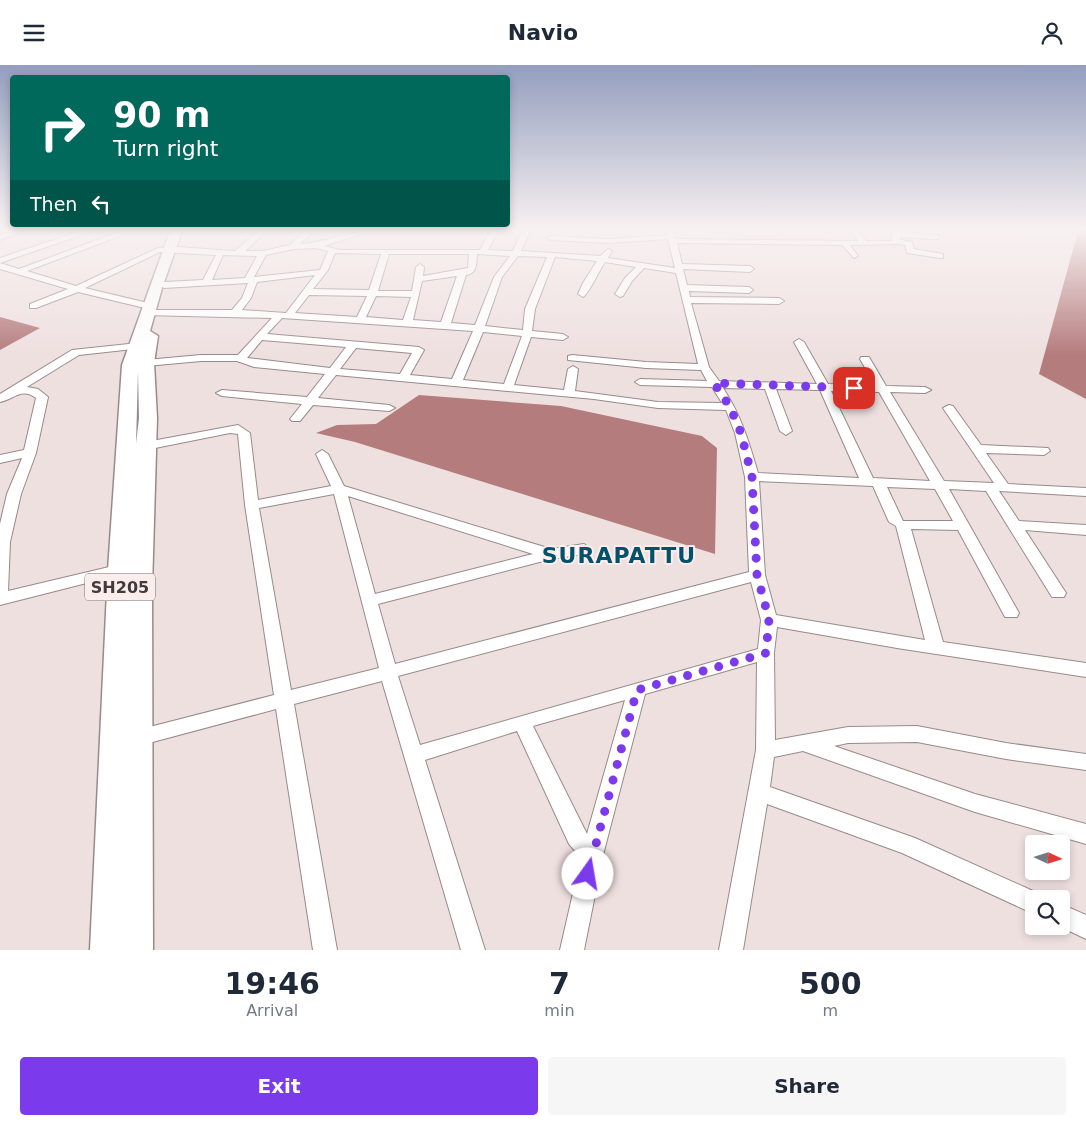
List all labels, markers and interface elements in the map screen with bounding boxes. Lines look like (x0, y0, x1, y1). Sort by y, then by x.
icon: menu (20, 19, 48, 47)
icon: person (1038, 19, 1066, 47)
text: Navio (508, 20, 578, 45)
icon: right (30, 95, 95, 160)
text: 90 m (113, 95, 210, 135)
text: Turn right (113, 136, 218, 161)
icon: left (87, 190, 115, 218)
text: Then (30, 193, 77, 215)
pin (833, 367, 875, 409)
icon: arrive (840, 374, 868, 402)
district label: SURAPATTU (542, 543, 696, 568)
road number: SH205 (85, 573, 155, 601)
north arrow (1025, 835, 1070, 880)
map controls (1025, 835, 1070, 935)
position arrow (561, 847, 613, 899)
button: search (1025, 890, 1070, 935)
text: 19:46 (224, 966, 320, 1001)
text: 7 (549, 966, 570, 1001)
text: 500 (799, 966, 862, 1001)
text: Arrival (246, 1001, 298, 1020)
text: min (544, 1001, 575, 1020)
text: m (822, 1001, 838, 1020)
button: Exit (20, 1057, 538, 1115)
button: Share (548, 1057, 1066, 1115)

